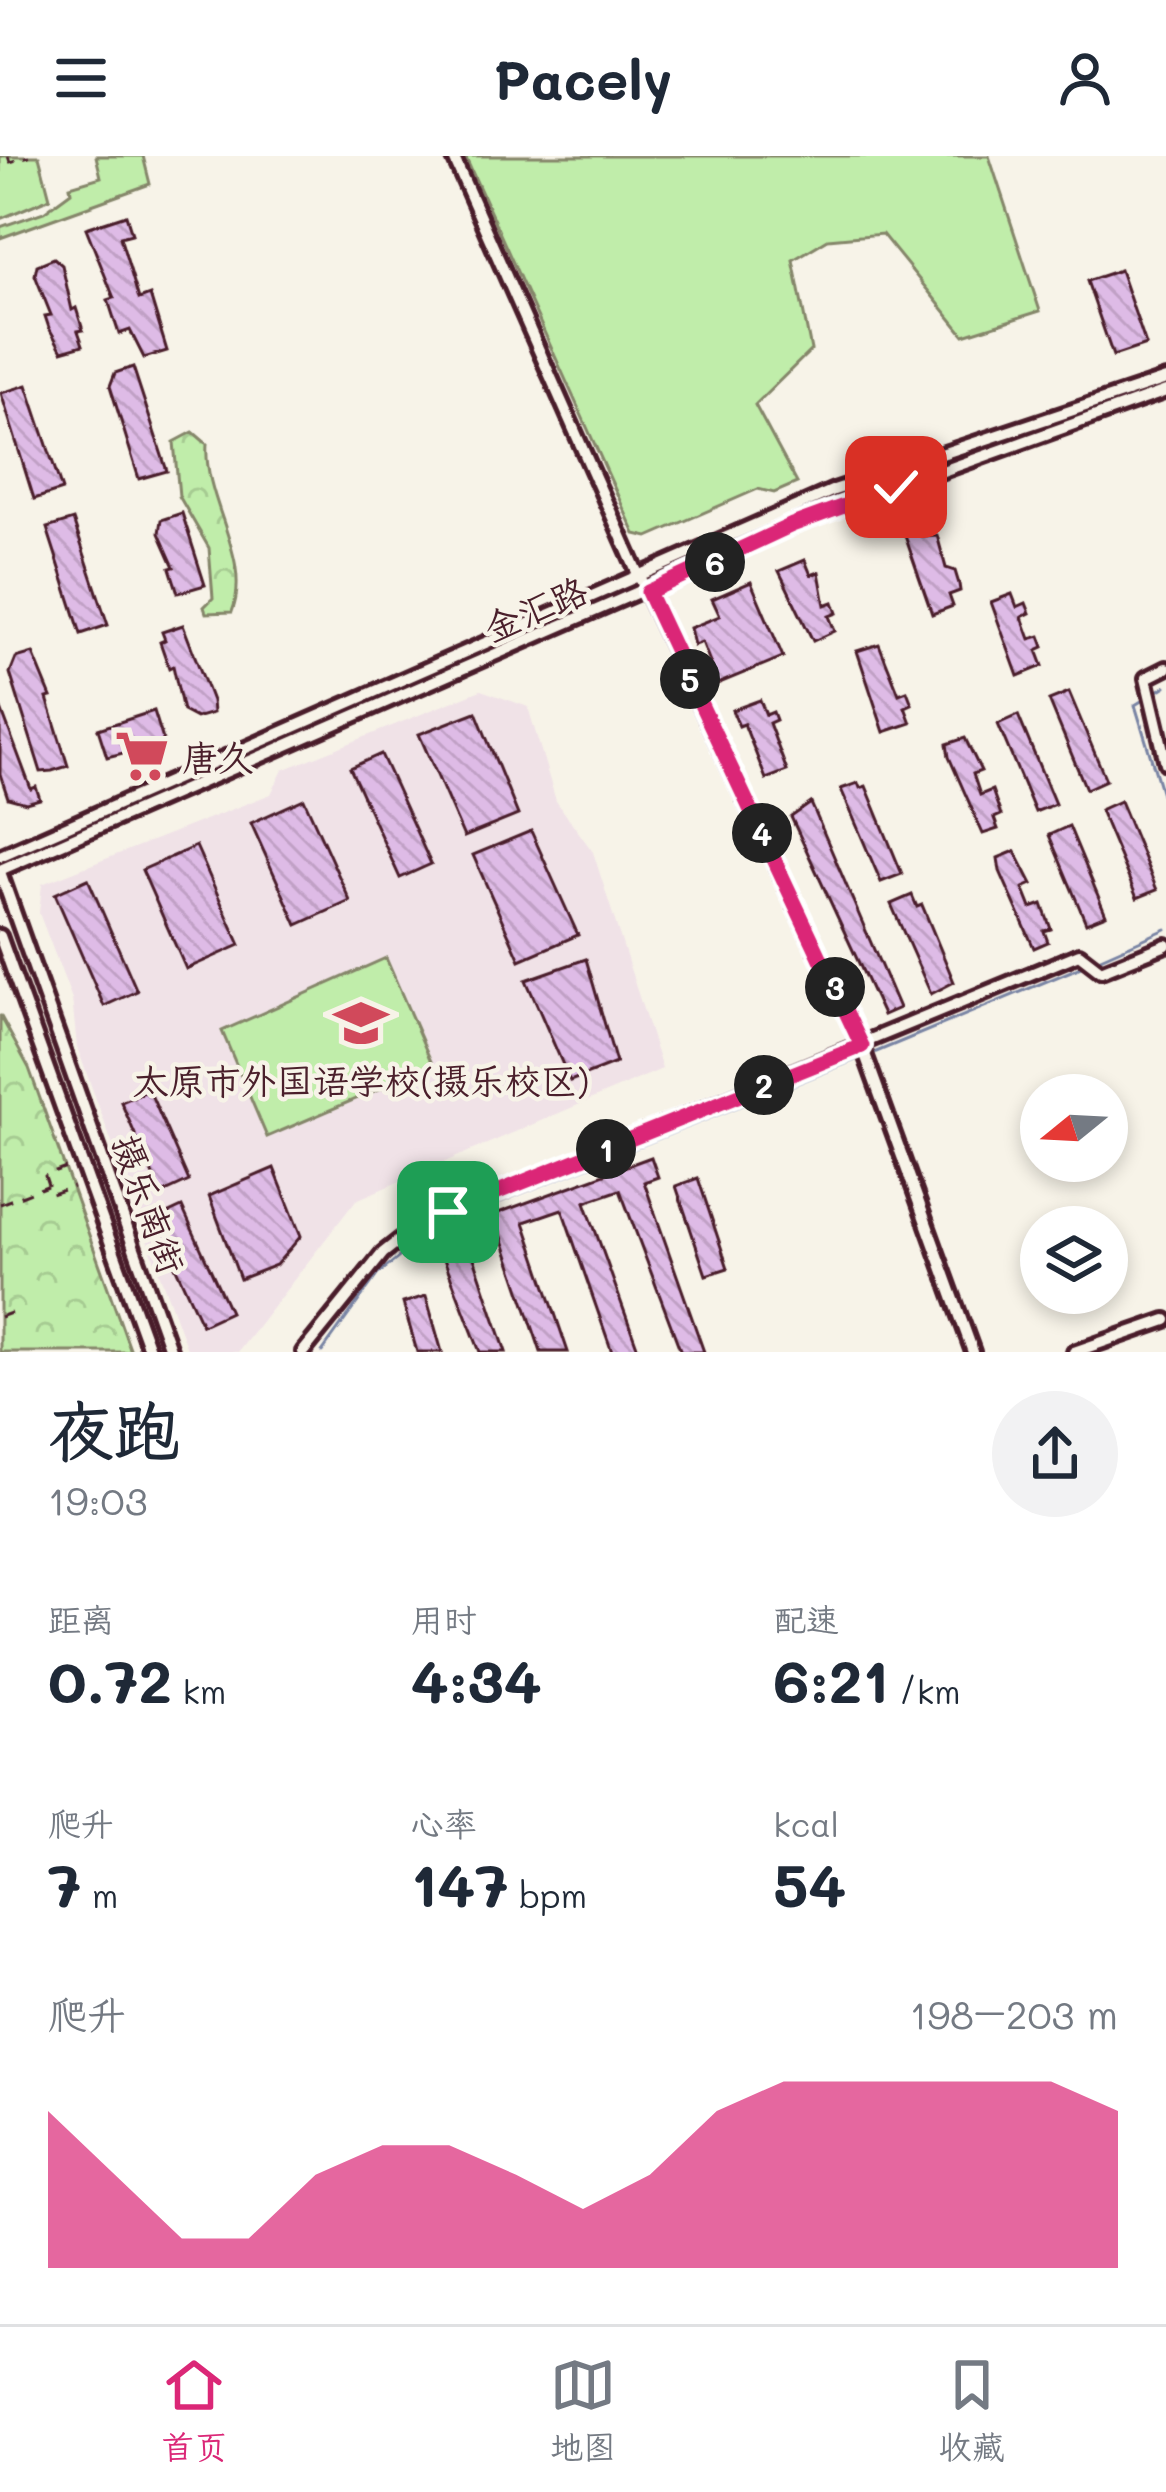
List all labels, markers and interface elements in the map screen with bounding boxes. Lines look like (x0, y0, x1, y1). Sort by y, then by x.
text: Pacely (494, 43, 672, 114)
icon: menu (48, 45, 114, 111)
icon: person (1052, 45, 1118, 111)
pin (845, 436, 947, 538)
icon: check (863, 454, 929, 520)
pin: 6 (685, 532, 745, 592)
text: 6 (705, 540, 725, 583)
street label: 金汇路 (476, 565, 594, 651)
pin: 5 (660, 649, 720, 709)
text: 5 (680, 657, 700, 700)
supermarket icon: 唐久 (113, 727, 171, 785)
place label: 唐久 (182, 733, 254, 780)
pin: 4 (732, 803, 792, 863)
text: 4 (752, 811, 772, 854)
pin: 3 (805, 957, 865, 1017)
text: 3 (825, 965, 845, 1008)
school or university icon: 太原市外国语学校(摄乐校区) (332, 994, 390, 1052)
pin: 2 (734, 1055, 794, 1115)
place label: 太原市外国语学校(摄乐校区) (133, 1056, 589, 1103)
text: 2 (755, 1063, 773, 1106)
north arrow (1020, 1074, 1128, 1182)
map controls (1020, 1074, 1128, 1314)
pin: 1 (576, 1119, 636, 1179)
text: 1 (599, 1127, 613, 1170)
street label: 摄乐南街 (103, 1128, 197, 1280)
pin (397, 1161, 499, 1263)
icon: arrive (415, 1179, 481, 1245)
button: layers (1020, 1206, 1128, 1314)
text: 夜跑 (48, 1386, 180, 1472)
button: share (992, 1391, 1118, 1517)
text: 19:03 (48, 1474, 148, 1525)
text: 距离 (48, 1597, 114, 1640)
text: 用时 (411, 1597, 477, 1640)
text: 配速 (773, 1597, 839, 1640)
text: 0.72 (48, 1641, 172, 1719)
text: 4:34 (411, 1641, 542, 1719)
text: 6:21 (773, 1641, 889, 1719)
text: km (172, 1669, 226, 1712)
text: /km (889, 1669, 961, 1712)
text: 爬升 (48, 1801, 114, 1844)
text: 心率 (411, 1801, 477, 1844)
text: kcal (773, 1802, 839, 1845)
text: 7 (48, 1845, 81, 1923)
text: 147 (411, 1845, 509, 1923)
text: 54 (773, 1845, 846, 1923)
text: m (81, 1873, 118, 1916)
text: bpm (509, 1873, 587, 1916)
text: 爬升 (48, 1988, 126, 2039)
text: 198–203 m (910, 1988, 1118, 2039)
tab: 首页 (161, 2352, 227, 2468)
tab: 地图 (550, 2352, 616, 2468)
tab: 收藏 (939, 2352, 1005, 2468)

